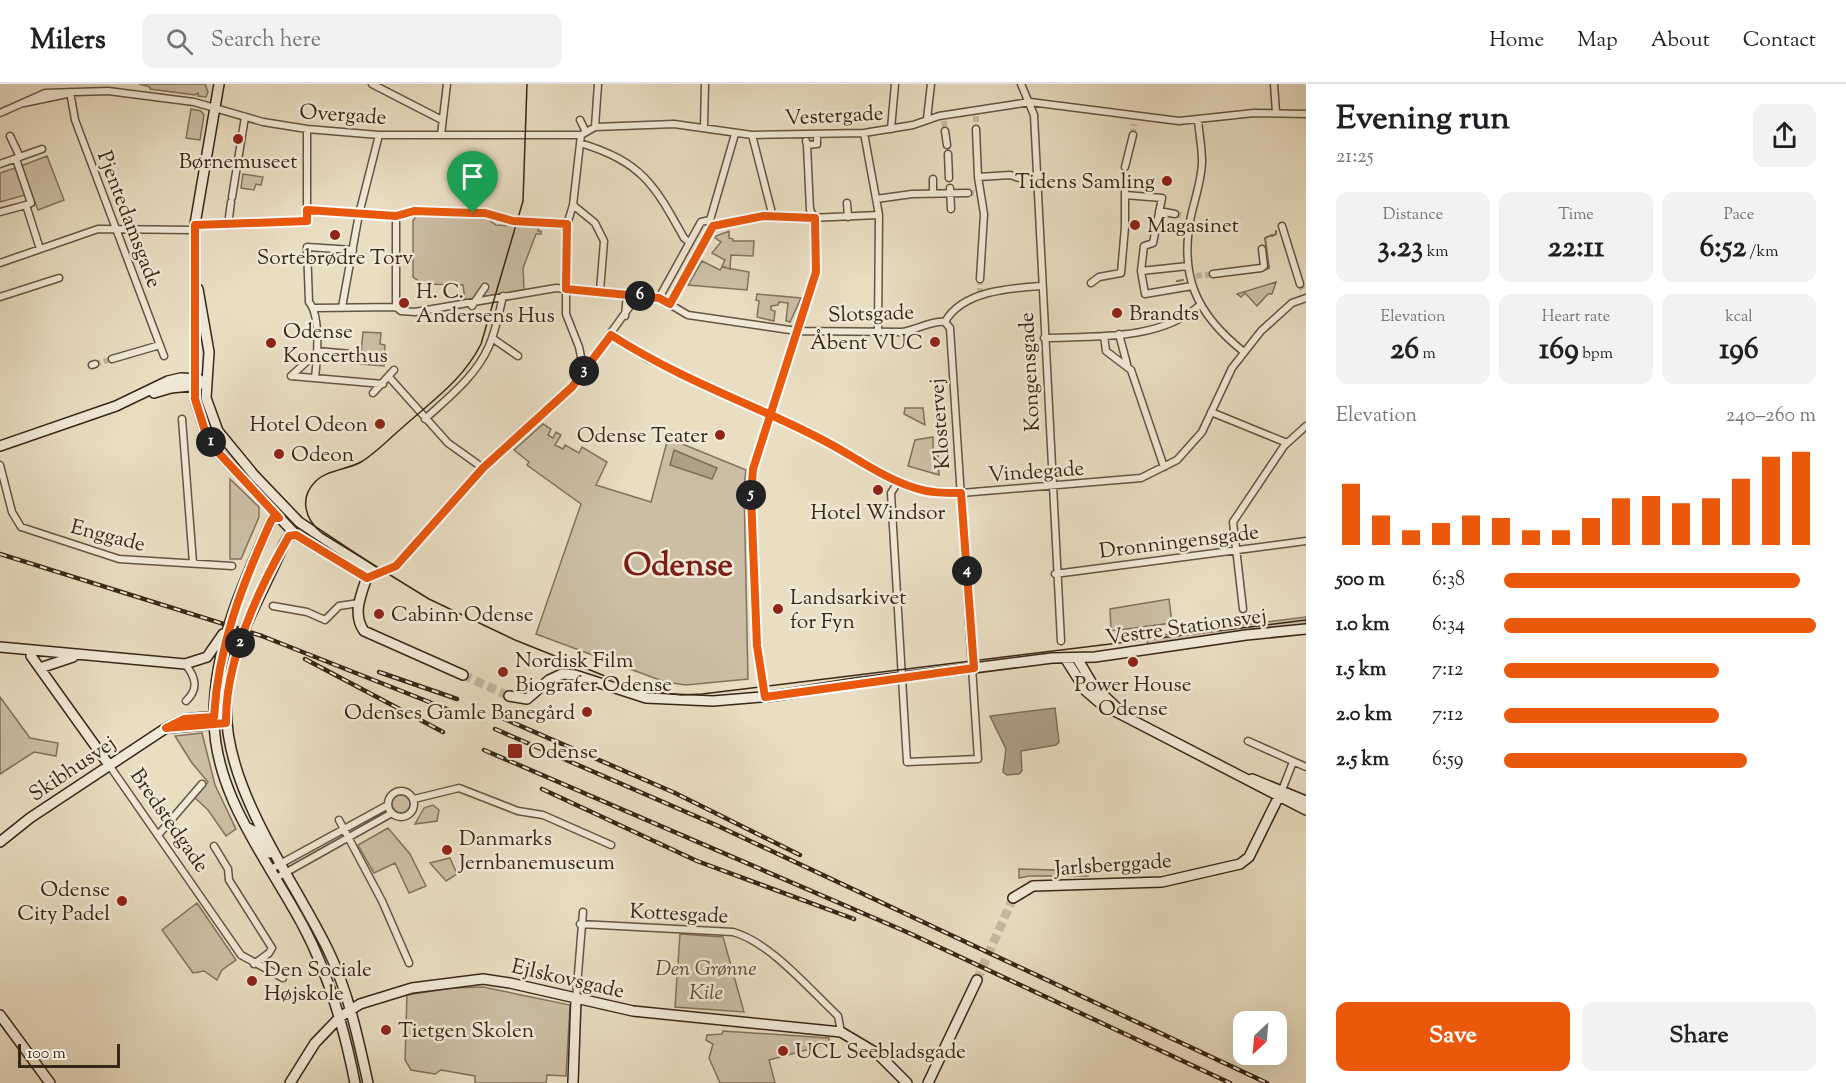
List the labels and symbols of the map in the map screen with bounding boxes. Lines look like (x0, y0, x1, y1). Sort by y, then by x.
street label: Overgade (298, 98, 387, 134)
street label: Vestergade (784, 99, 884, 135)
marker: Børnemuseet (231, 132, 245, 146)
street label: Pjentedamsgade (88, 147, 168, 293)
place label: Børnemuseet (179, 148, 297, 178)
pin (447, 151, 498, 213)
place label: Tidens Samling (1015, 168, 1155, 198)
marker: Tidens Samling (1160, 174, 1174, 188)
place label: Magasinet (1147, 212, 1239, 242)
marker: Magasinet (1128, 218, 1142, 232)
marker: Sortebrødre Torv (328, 228, 342, 242)
place label: Sortebrødre Torv (257, 244, 413, 274)
place label: H. C. Andersens Hus (416, 278, 555, 332)
pin: 6 (625, 281, 655, 311)
marker: H. C. Andersens Hus (397, 296, 411, 310)
street label: Slotsgade (828, 299, 915, 331)
place label: Brandts (1129, 300, 1199, 330)
marker: Brandts (1110, 306, 1124, 320)
street label: Kongensgade (1013, 311, 1049, 432)
place label: Odense Koncerthus (283, 318, 388, 372)
place label: Åbent VUC (810, 329, 923, 359)
marker: Åbent VUC (928, 335, 942, 349)
marker: Odense Koncerthus (264, 336, 278, 350)
pin: 3 (569, 356, 599, 386)
street label: Klostervej (923, 377, 959, 470)
place label: Hotel Odeon (250, 411, 368, 441)
marker: Hotel Odeon (373, 417, 387, 431)
place label: Odense Teater (577, 422, 708, 452)
pin: 1 (196, 427, 226, 457)
marker: Odense Teater (713, 428, 727, 442)
place label: Odeon (291, 441, 354, 471)
marker: Odeon (272, 447, 286, 461)
street label: Vindegade (987, 455, 1085, 491)
pin: 5 (736, 480, 766, 510)
marker: Hotel Windsor (871, 483, 885, 497)
place label: Hotel Windsor (811, 499, 946, 529)
street label: Enggade (67, 513, 148, 561)
street label: Dronningensgade (1098, 518, 1261, 568)
district label: Odense (623, 543, 733, 591)
pin: 4 (952, 556, 982, 586)
place label: Landsarkivet for Fyn (790, 584, 906, 638)
place label: Cabinn Odense (391, 601, 534, 631)
marker: Landsarkivet for Fyn (771, 602, 785, 616)
street label: Vestre Stationsvej (1104, 602, 1269, 654)
marker: Cabinn Odense (372, 607, 386, 621)
pin: 2 (225, 628, 255, 658)
place label: Nordisk Film Biografer Odense (515, 647, 672, 701)
marker: Power House Odense (1126, 655, 1140, 669)
marker: Nordisk Film Biografer Odense (496, 665, 510, 679)
place label: Power House Odense (1074, 671, 1192, 725)
place label: Odenses Gamle Banegård (344, 699, 575, 729)
marker: Odenses Gamle Banegård (580, 705, 594, 719)
street label: Skibhusvej (23, 729, 123, 810)
place label: Odense (528, 738, 598, 768)
marker: Odense (506, 742, 524, 760)
street label: Bredstedgade (121, 763, 215, 879)
place label: Danmarks Jernbanemuseum (458, 825, 615, 879)
marker: Danmarks Jernbanemuseum (440, 843, 454, 857)
street label: Jarlsberggade (1052, 847, 1173, 885)
place label: Odense City Padel (17, 876, 110, 930)
marker: Odense City Padel (115, 894, 129, 908)
street label: Kottesgade (629, 897, 729, 933)
street label: Ejlskovsgade (508, 952, 627, 1007)
park label: Den Grønne Kile (655, 955, 757, 1009)
place label: Den Sociale Højskole (264, 956, 372, 1010)
marker: Den Sociale Højskole (245, 974, 259, 988)
north arrow (1233, 1011, 1287, 1065)
place label: Tietgen Skolen (398, 1017, 534, 1047)
marker: Tietgen Skolen (379, 1023, 393, 1037)
place label: UCL Seebladsgade (795, 1038, 966, 1068)
scale bar (18, 1041, 120, 1068)
marker: UCL Seebladsgade (776, 1044, 790, 1058)

